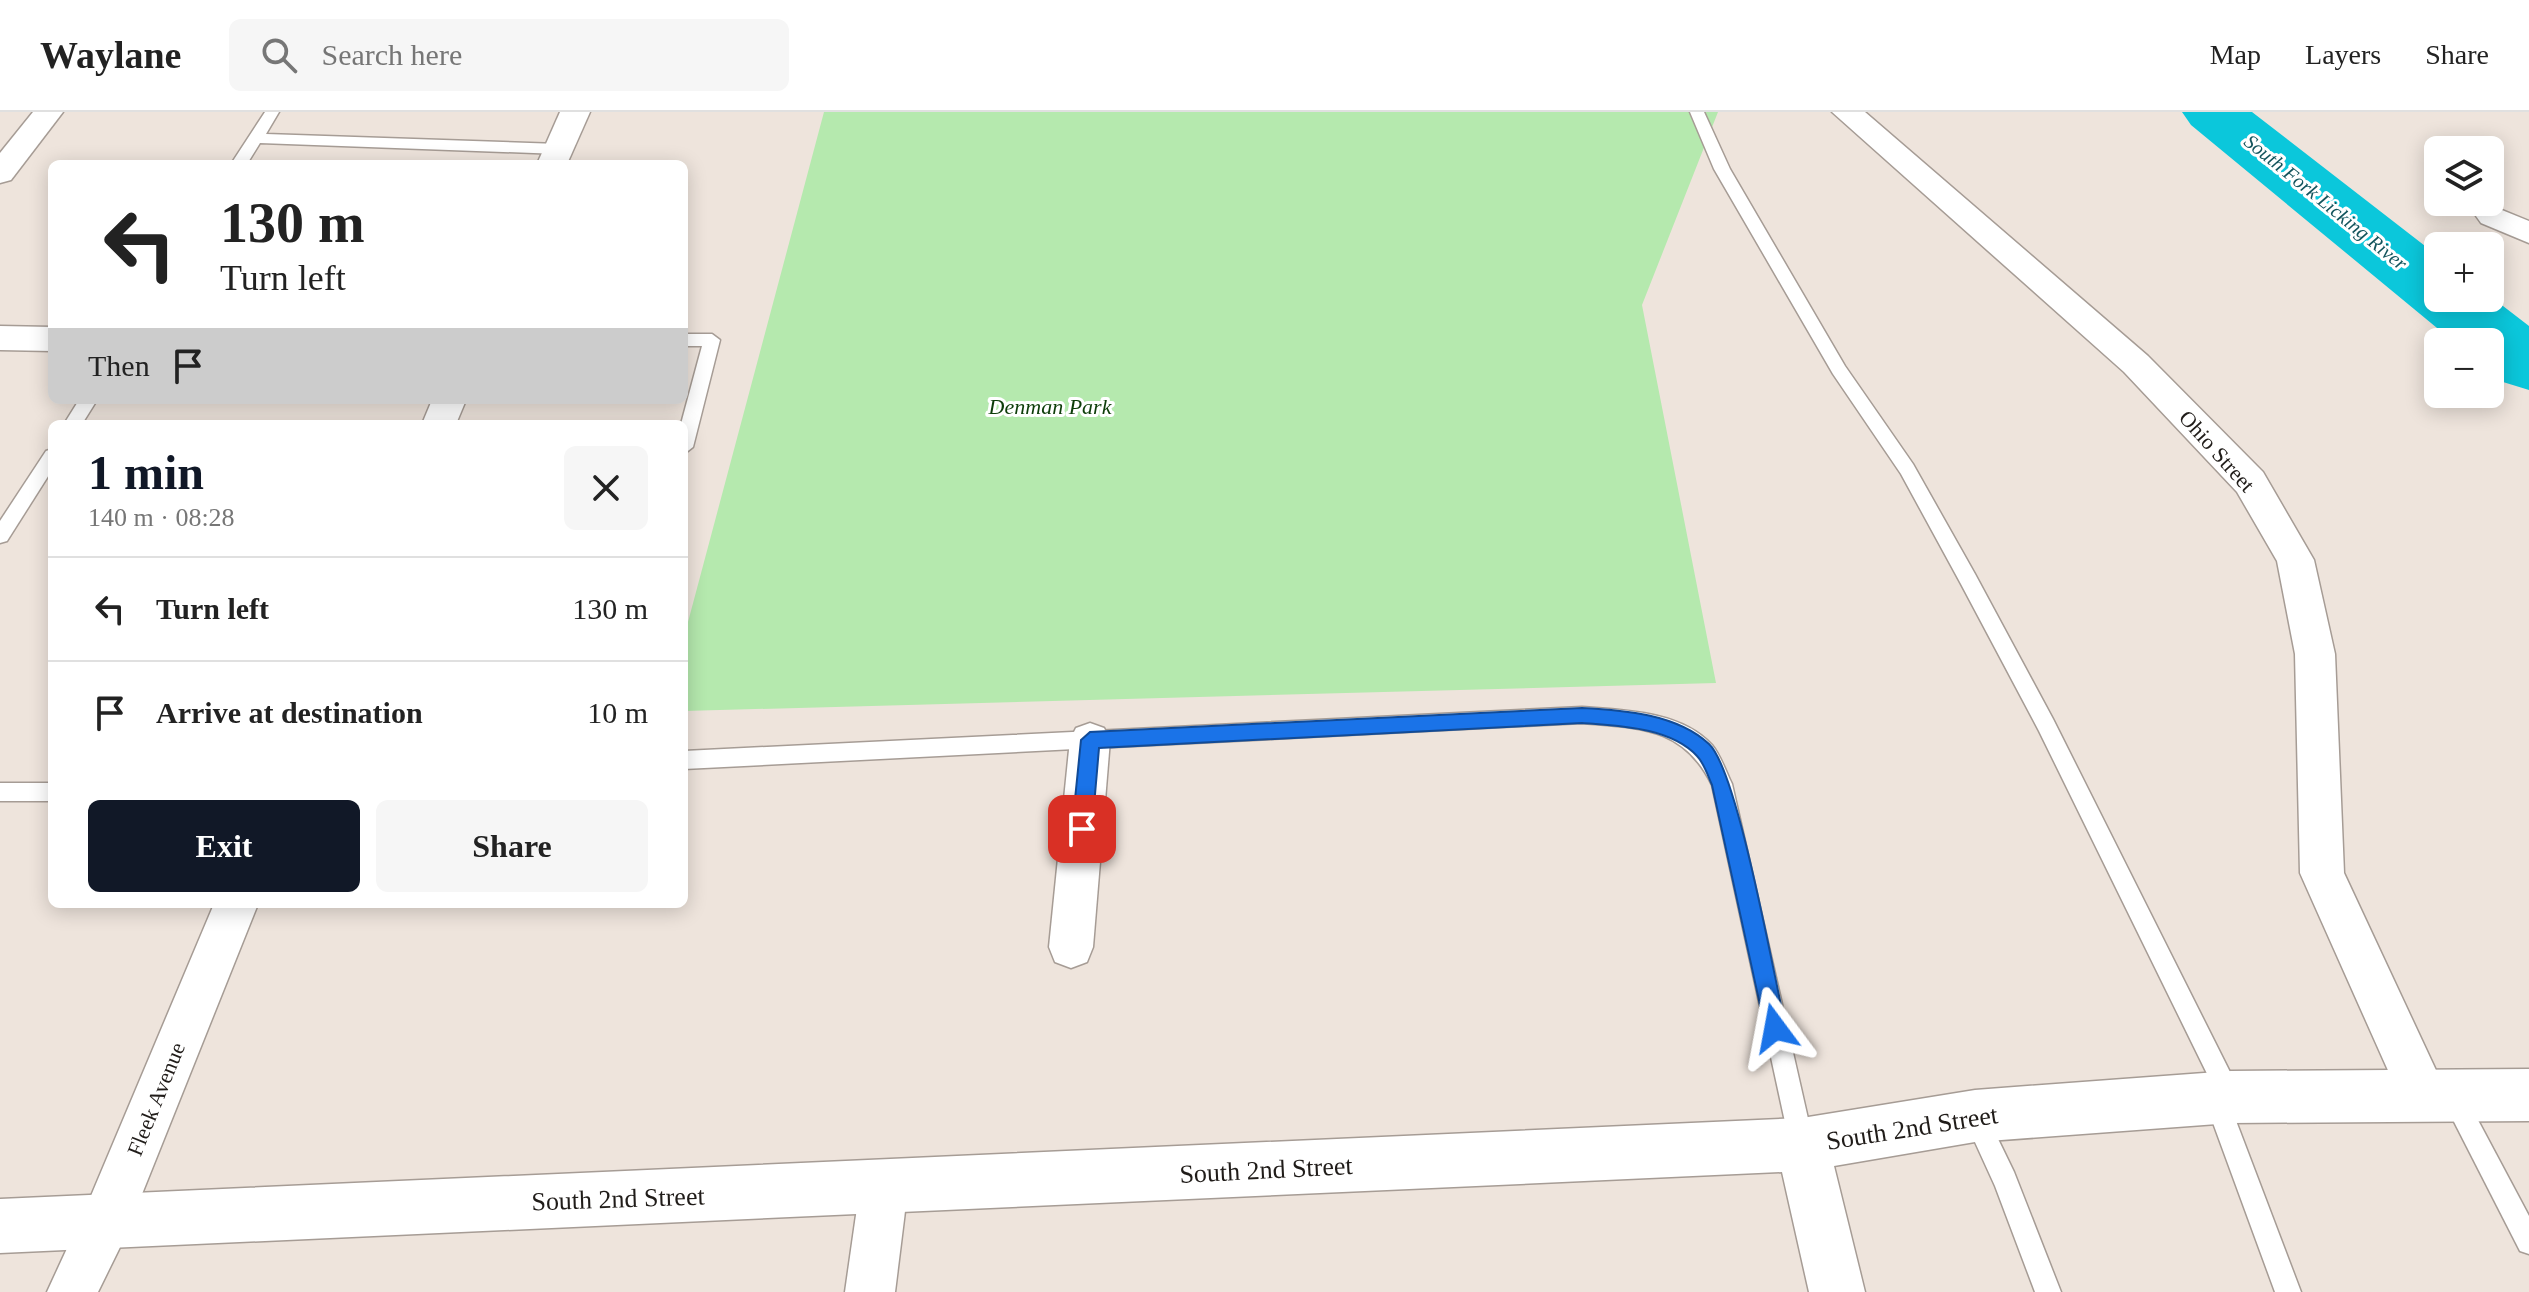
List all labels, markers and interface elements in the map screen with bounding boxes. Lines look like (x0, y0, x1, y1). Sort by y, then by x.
search box (229, 19, 789, 91)
icon: search (257, 33, 301, 77)
text: Waylane (40, 34, 181, 76)
text: Search here (321, 38, 462, 71)
text: Map (2210, 39, 2261, 70)
text: Layers (2305, 39, 2381, 70)
text: Share (2425, 39, 2489, 70)
water label: South Fork Licking River (2240, 130, 2412, 275)
map controls (2424, 136, 2504, 408)
button: layers (2424, 136, 2504, 216)
icon: left (88, 192, 192, 296)
text: 130 m (220, 192, 365, 254)
button: + (2424, 232, 2504, 312)
text: Turn left (220, 258, 346, 298)
button: − (2424, 328, 2504, 408)
icon: arrive (166, 344, 210, 388)
text: Then (88, 349, 150, 382)
park label: Denman Park (988, 394, 1113, 419)
street label: Ohio Street (2174, 405, 2260, 497)
text: 1 min (88, 446, 204, 499)
button: close (564, 446, 648, 530)
text: 140 m · 08:28 (88, 503, 235, 532)
icon: left (88, 587, 132, 631)
text: Turn left (156, 592, 269, 625)
text: 130 m (572, 592, 648, 625)
icon: arrive (88, 691, 132, 735)
text: Arrive at destination (156, 696, 423, 729)
text: 10 m (587, 696, 648, 729)
pin (1048, 795, 1116, 863)
button: Exit (88, 800, 360, 892)
button: Share (376, 800, 648, 892)
icon: arrive (1060, 807, 1104, 851)
position arrow (1733, 986, 1817, 1070)
street label: Fleek Avenue (122, 1039, 190, 1159)
street label: South 2nd Street (1824, 1100, 2001, 1156)
street label: South 2nd Street (1179, 1151, 1354, 1189)
street label: South 2nd Street (531, 1181, 706, 1217)

